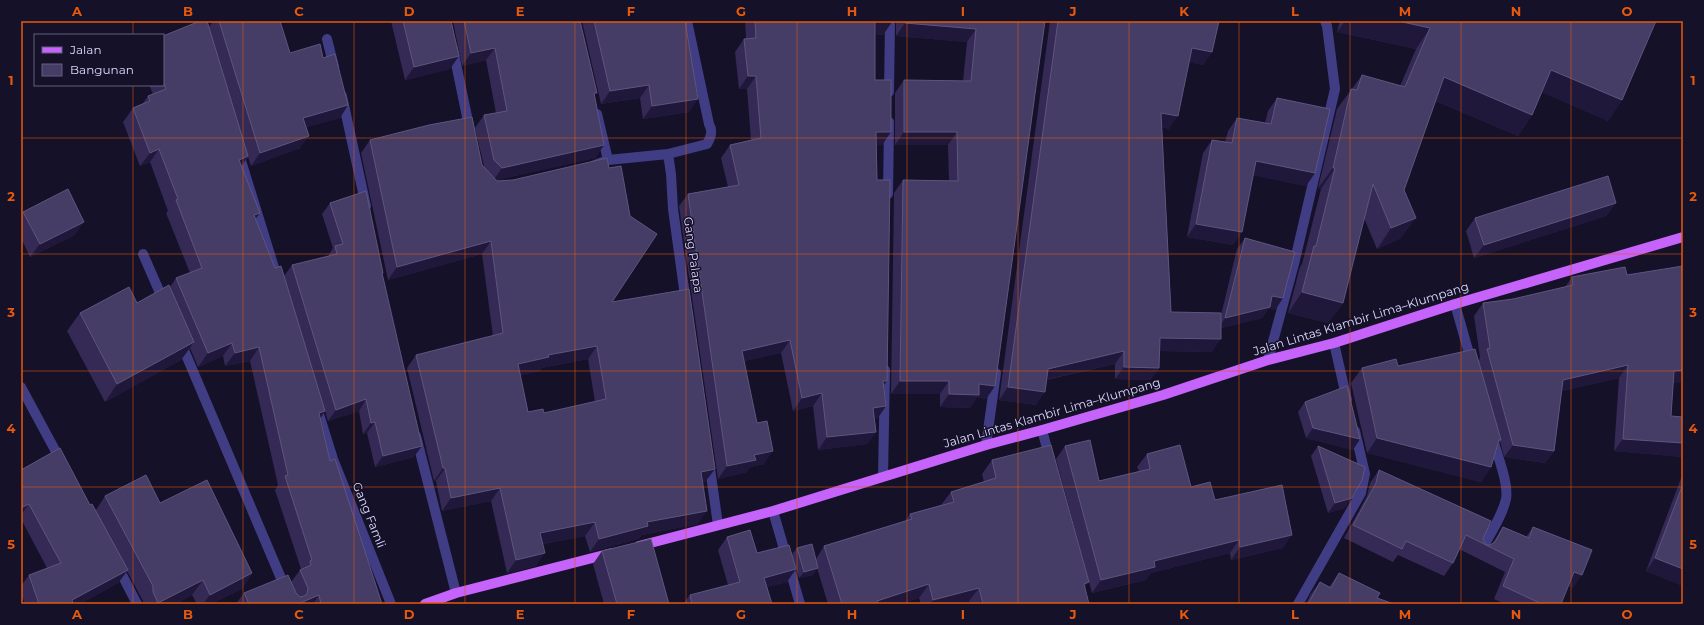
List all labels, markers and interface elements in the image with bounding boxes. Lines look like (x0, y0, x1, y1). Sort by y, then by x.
text: A (71, 3, 83, 19)
text: B (183, 3, 193, 19)
text: C (294, 3, 304, 19)
text: D (404, 3, 415, 19)
text: E (516, 3, 525, 19)
text: F (627, 3, 635, 19)
text: G (736, 3, 746, 19)
text: H (847, 3, 857, 19)
text: I (961, 3, 965, 19)
text: J (1068, 3, 1077, 19)
text: K (1179, 3, 1189, 19)
text: L (1291, 3, 1299, 19)
text: M (1399, 3, 1411, 19)
text: N (1511, 3, 1521, 19)
text: O (1622, 3, 1633, 19)
legend (34, 34, 164, 86)
text: Jalan (69, 42, 102, 57)
text: Bangunan (70, 62, 134, 77)
text: 1 (8, 72, 14, 88)
text: 1 (1690, 72, 1696, 88)
text: 2 (7, 188, 15, 204)
text: 2 (1689, 188, 1697, 204)
street label: Gang Palapa (681, 216, 706, 294)
street label: Jalan Lintas Klambir Lima–Klumpang (1250, 278, 1471, 359)
text: 3 (6, 304, 15, 320)
text: 3 (1688, 304, 1697, 320)
street label: Jalan Lintas Klambir Lima–Klumpang (941, 374, 1162, 451)
text: 4 (7, 420, 16, 436)
text: 4 (1689, 420, 1698, 436)
street label: Gang Famli (350, 480, 389, 550)
text: 5 (7, 536, 15, 552)
text: 5 (1689, 536, 1697, 552)
text: A (71, 606, 83, 622)
text: B (183, 606, 193, 622)
text: C (294, 606, 304, 622)
text: D (404, 606, 415, 622)
text: E (516, 606, 525, 622)
text: F (627, 606, 635, 622)
text: G (736, 606, 746, 622)
text: H (847, 606, 857, 622)
text: I (961, 606, 965, 622)
text: J (1068, 606, 1077, 622)
text: K (1179, 606, 1189, 622)
text: L (1291, 606, 1299, 622)
text: M (1399, 606, 1411, 622)
text: N (1511, 606, 1521, 622)
text: O (1622, 606, 1633, 622)

